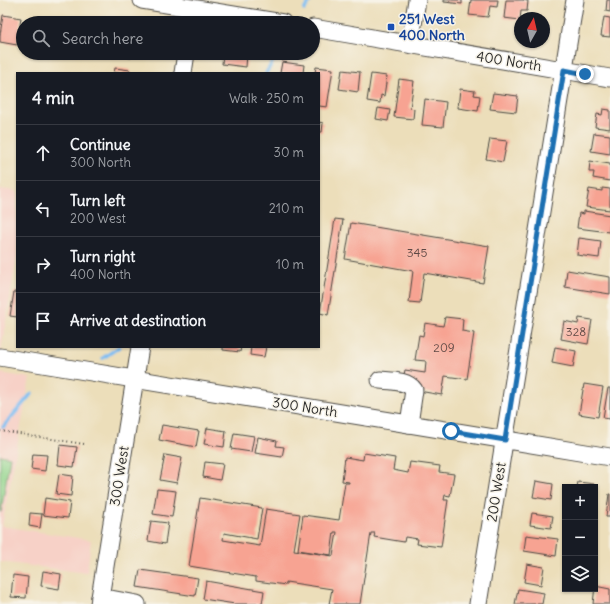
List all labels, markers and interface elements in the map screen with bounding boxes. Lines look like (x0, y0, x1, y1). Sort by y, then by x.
place label: 251 West 400 North (399, 10, 465, 44)
north arrow (514, 12, 550, 48)
search box (16, 16, 320, 60)
marker: 251 West 400 North (386, 22, 396, 32)
icon: search (30, 27, 52, 49)
text: Search here (62, 29, 143, 48)
street label: 400 North (475, 47, 543, 75)
route end (576, 65, 594, 83)
text: 4 min (32, 87, 74, 109)
text: Walk · 250 m (229, 90, 304, 107)
text: Continue (70, 135, 131, 154)
icon: ahead (32, 142, 54, 164)
text: 30 m (274, 144, 304, 161)
text: 300 North (70, 154, 131, 171)
text: Turn left (70, 191, 125, 210)
icon: left (32, 198, 54, 220)
text: 210 m (269, 200, 304, 217)
text: 200 West (70, 210, 126, 227)
house number: 345 (407, 245, 427, 260)
text: Turn right (70, 247, 135, 266)
icon: right (32, 254, 54, 276)
text: 10 m (276, 256, 304, 273)
text: 400 North (70, 266, 131, 283)
icon: arrive (32, 310, 54, 332)
text: Arrive at destination (70, 311, 206, 330)
house number: 328 (566, 324, 586, 339)
house number: 209 (433, 340, 455, 355)
street label: 300 North (271, 393, 339, 421)
route start (442, 422, 460, 440)
street label: 300 West (105, 444, 133, 507)
street label: 200 West (482, 461, 510, 523)
map controls (562, 484, 598, 592)
button: + (562, 484, 598, 520)
button: − (562, 520, 598, 556)
button: layers (562, 556, 598, 592)

